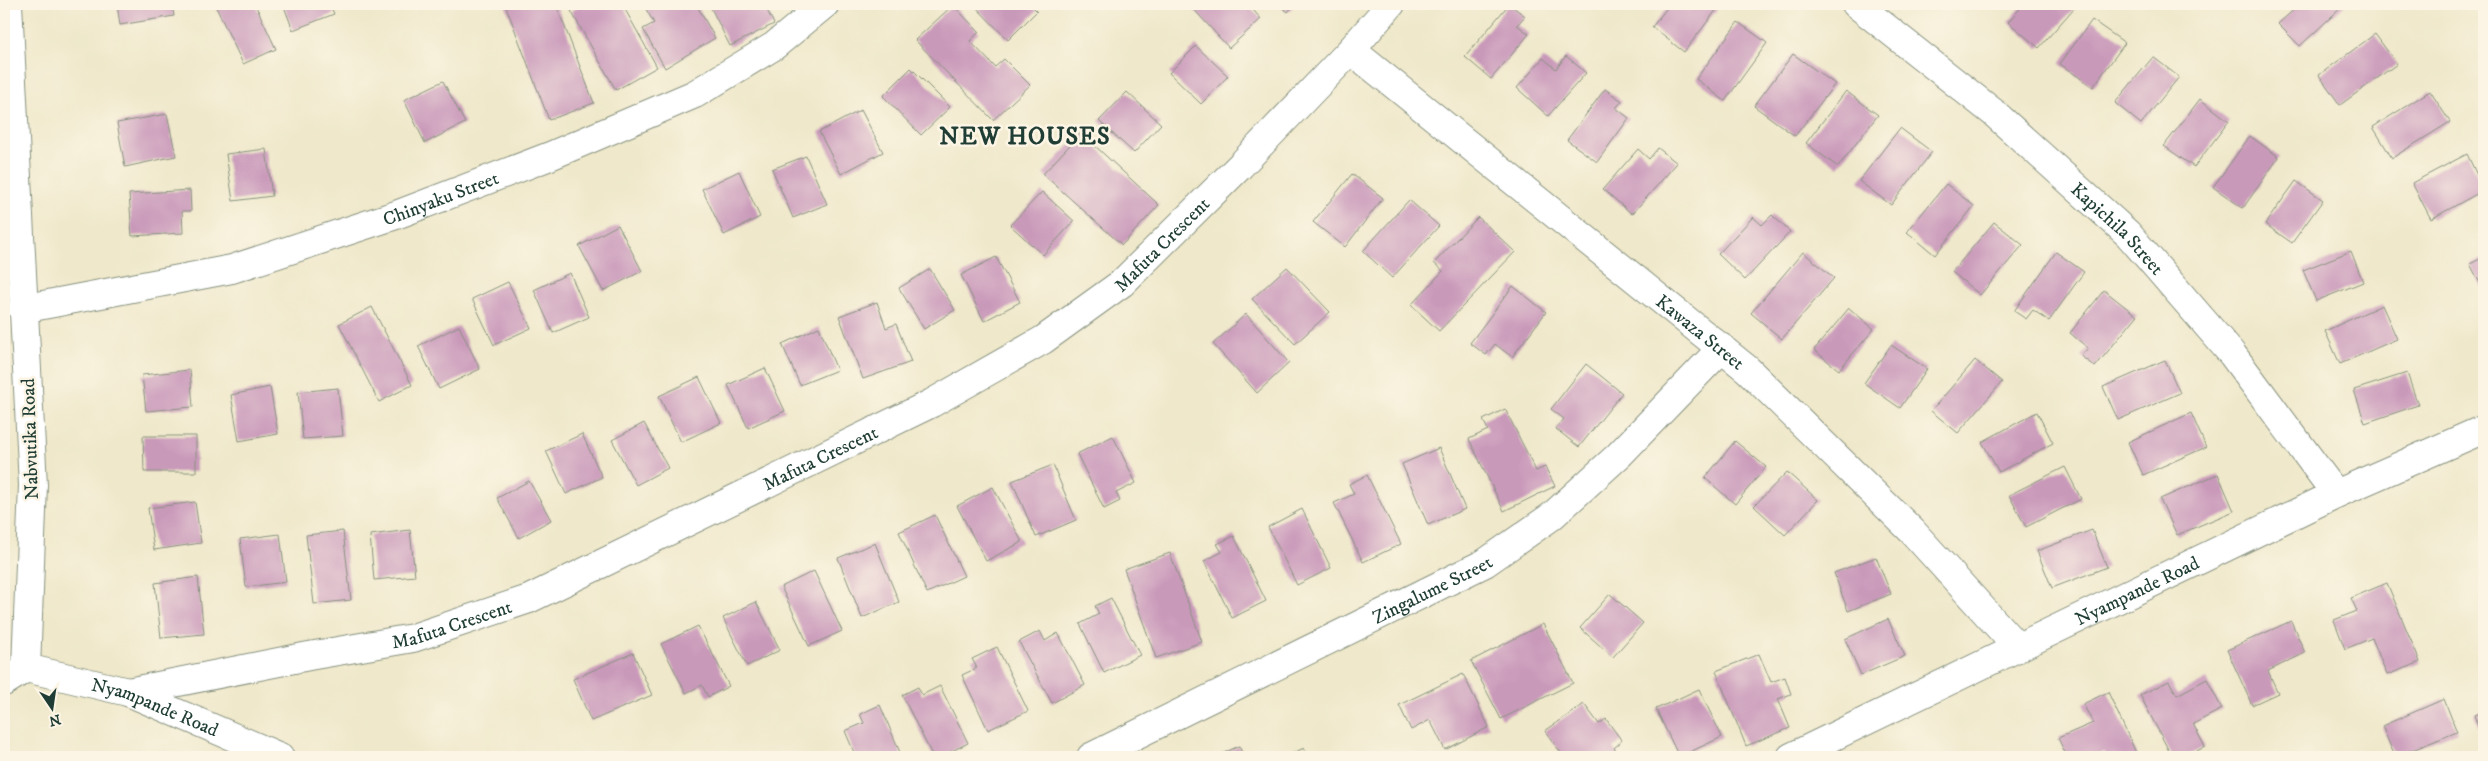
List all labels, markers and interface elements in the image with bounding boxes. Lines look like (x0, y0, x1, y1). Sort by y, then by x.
district label: NEW HOUSES (939, 122, 1111, 152)
street label: Chinyaku Street (380, 167, 502, 232)
street label: Kapichila Street (2066, 178, 2168, 280)
street label: Mafuta Crescent (1110, 193, 1215, 297)
street label: Kawaza Street (1651, 290, 1749, 375)
street label: Nabvutika Road (17, 377, 44, 500)
street label: Mafuta Crescent (759, 421, 882, 496)
street label: Zingalume Street (1369, 551, 1497, 630)
street label: Nyampande Road (2072, 552, 2204, 631)
street label: Mafuta Crescent (390, 596, 515, 654)
street label: Nyampande Road (89, 674, 222, 743)
north arrow (28, 684, 78, 734)
text: N (47, 710, 62, 730)

